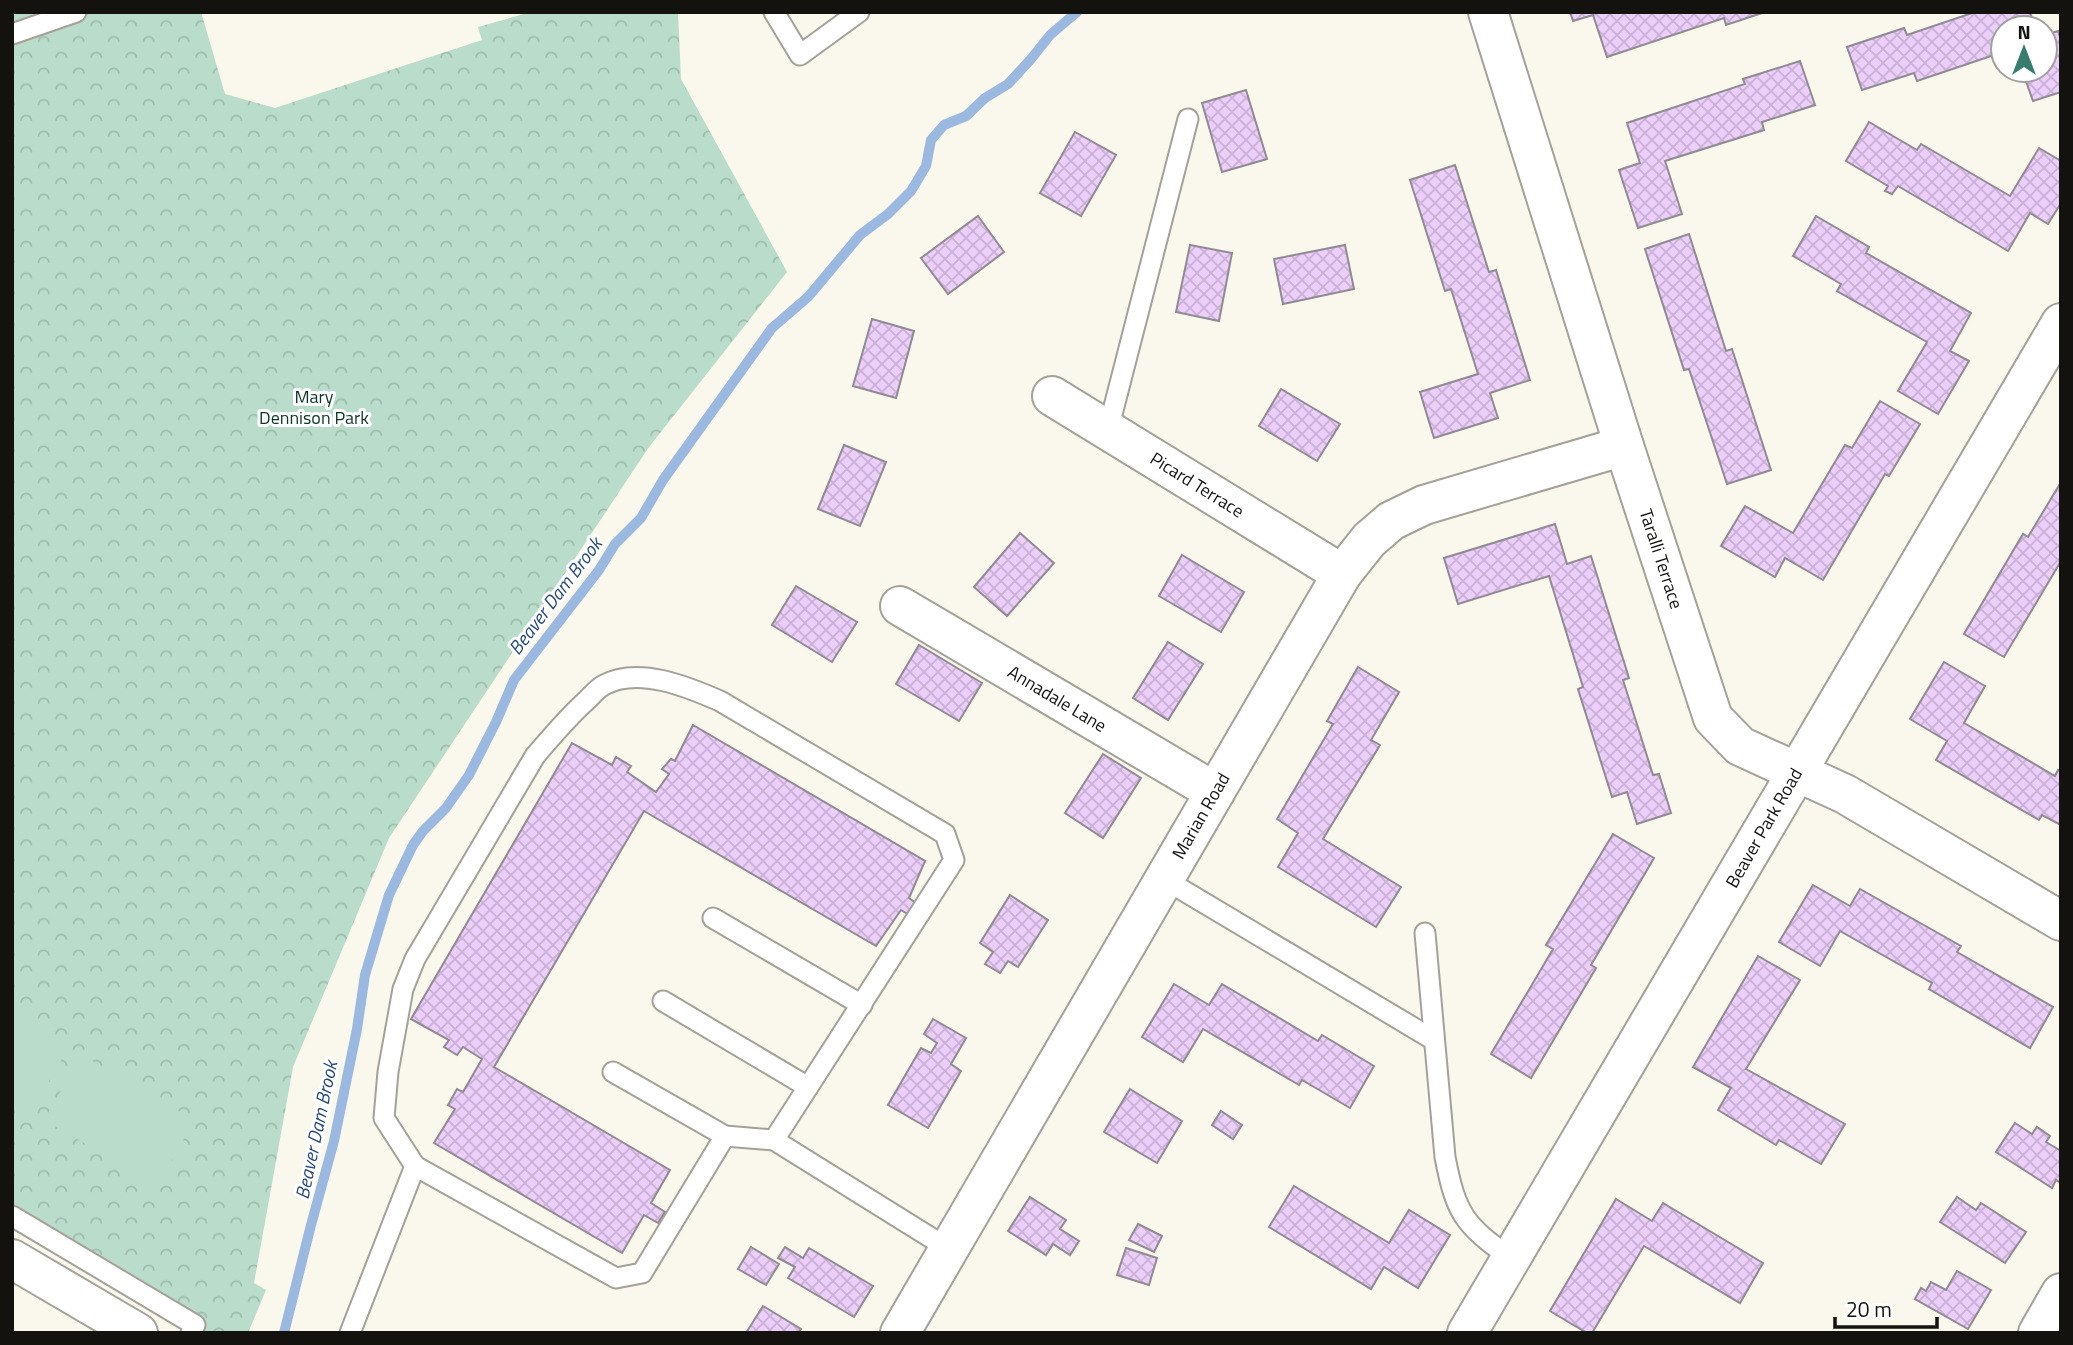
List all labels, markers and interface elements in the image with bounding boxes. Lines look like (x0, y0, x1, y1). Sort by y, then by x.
north arrow (1989, 14, 2059, 84)
text: N (2017, 17, 2031, 46)
park label: Mary Dennison Park (259, 383, 369, 431)
street label: Picard Terrace (1145, 445, 1249, 524)
street label: Taralli Terrace (1633, 505, 1690, 612)
water label: Beaver Dam Brook (501, 529, 610, 661)
street label: Annadale Lane (1003, 658, 1112, 739)
street label: Beaver Park Road (1718, 763, 1809, 893)
street label: Marian Road (1165, 767, 1236, 864)
water label: Beaver Dam Brook (287, 1056, 345, 1202)
scale bar (1835, 1286, 1937, 1330)
text: 20 m (1846, 1293, 1892, 1325)

